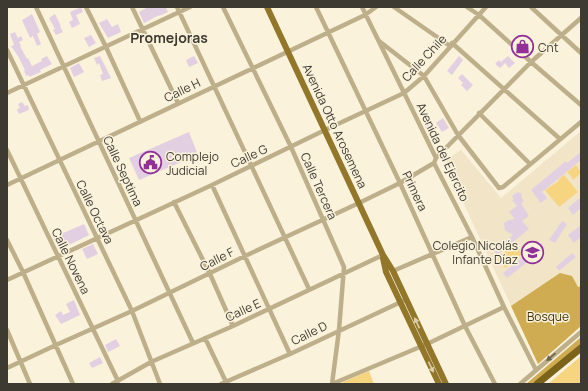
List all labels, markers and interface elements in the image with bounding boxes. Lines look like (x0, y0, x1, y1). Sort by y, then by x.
district label: Promejoras (130, 28, 208, 47)
street label: Calle Chile (398, 31, 450, 85)
shop icon: Cnt (510, 34, 536, 60)
place label: Cnt (538, 39, 559, 56)
street label: Avenida Otto Arosemena (299, 61, 371, 191)
street label: Calle H (161, 74, 203, 106)
street label: Avenida del Ejercito (413, 100, 473, 204)
street label: Calle Septima (99, 133, 147, 209)
street label: Calle G (228, 140, 271, 172)
place label: Complejo Judicial (166, 148, 219, 179)
public building icon: Complejo Judicial (137, 150, 163, 176)
street label: Calle Tercera (297, 150, 341, 222)
street label: Primera (398, 168, 432, 214)
street label: Calle Octava (72, 177, 118, 247)
street label: Calle Novena (48, 225, 94, 297)
place label: Colegio Nicolás Infante Díaz (433, 237, 518, 268)
school or university icon: Colegio Nicolás Infante Díaz (520, 239, 546, 265)
street label: Calle F (197, 243, 237, 275)
street label: Calle E (223, 294, 264, 326)
park label: Bosque (527, 308, 569, 325)
street label: Calle D (288, 317, 330, 349)
one-way arrow (414, 318, 420, 329)
one-way arrow (547, 352, 556, 361)
one-way arrow (428, 362, 434, 373)

